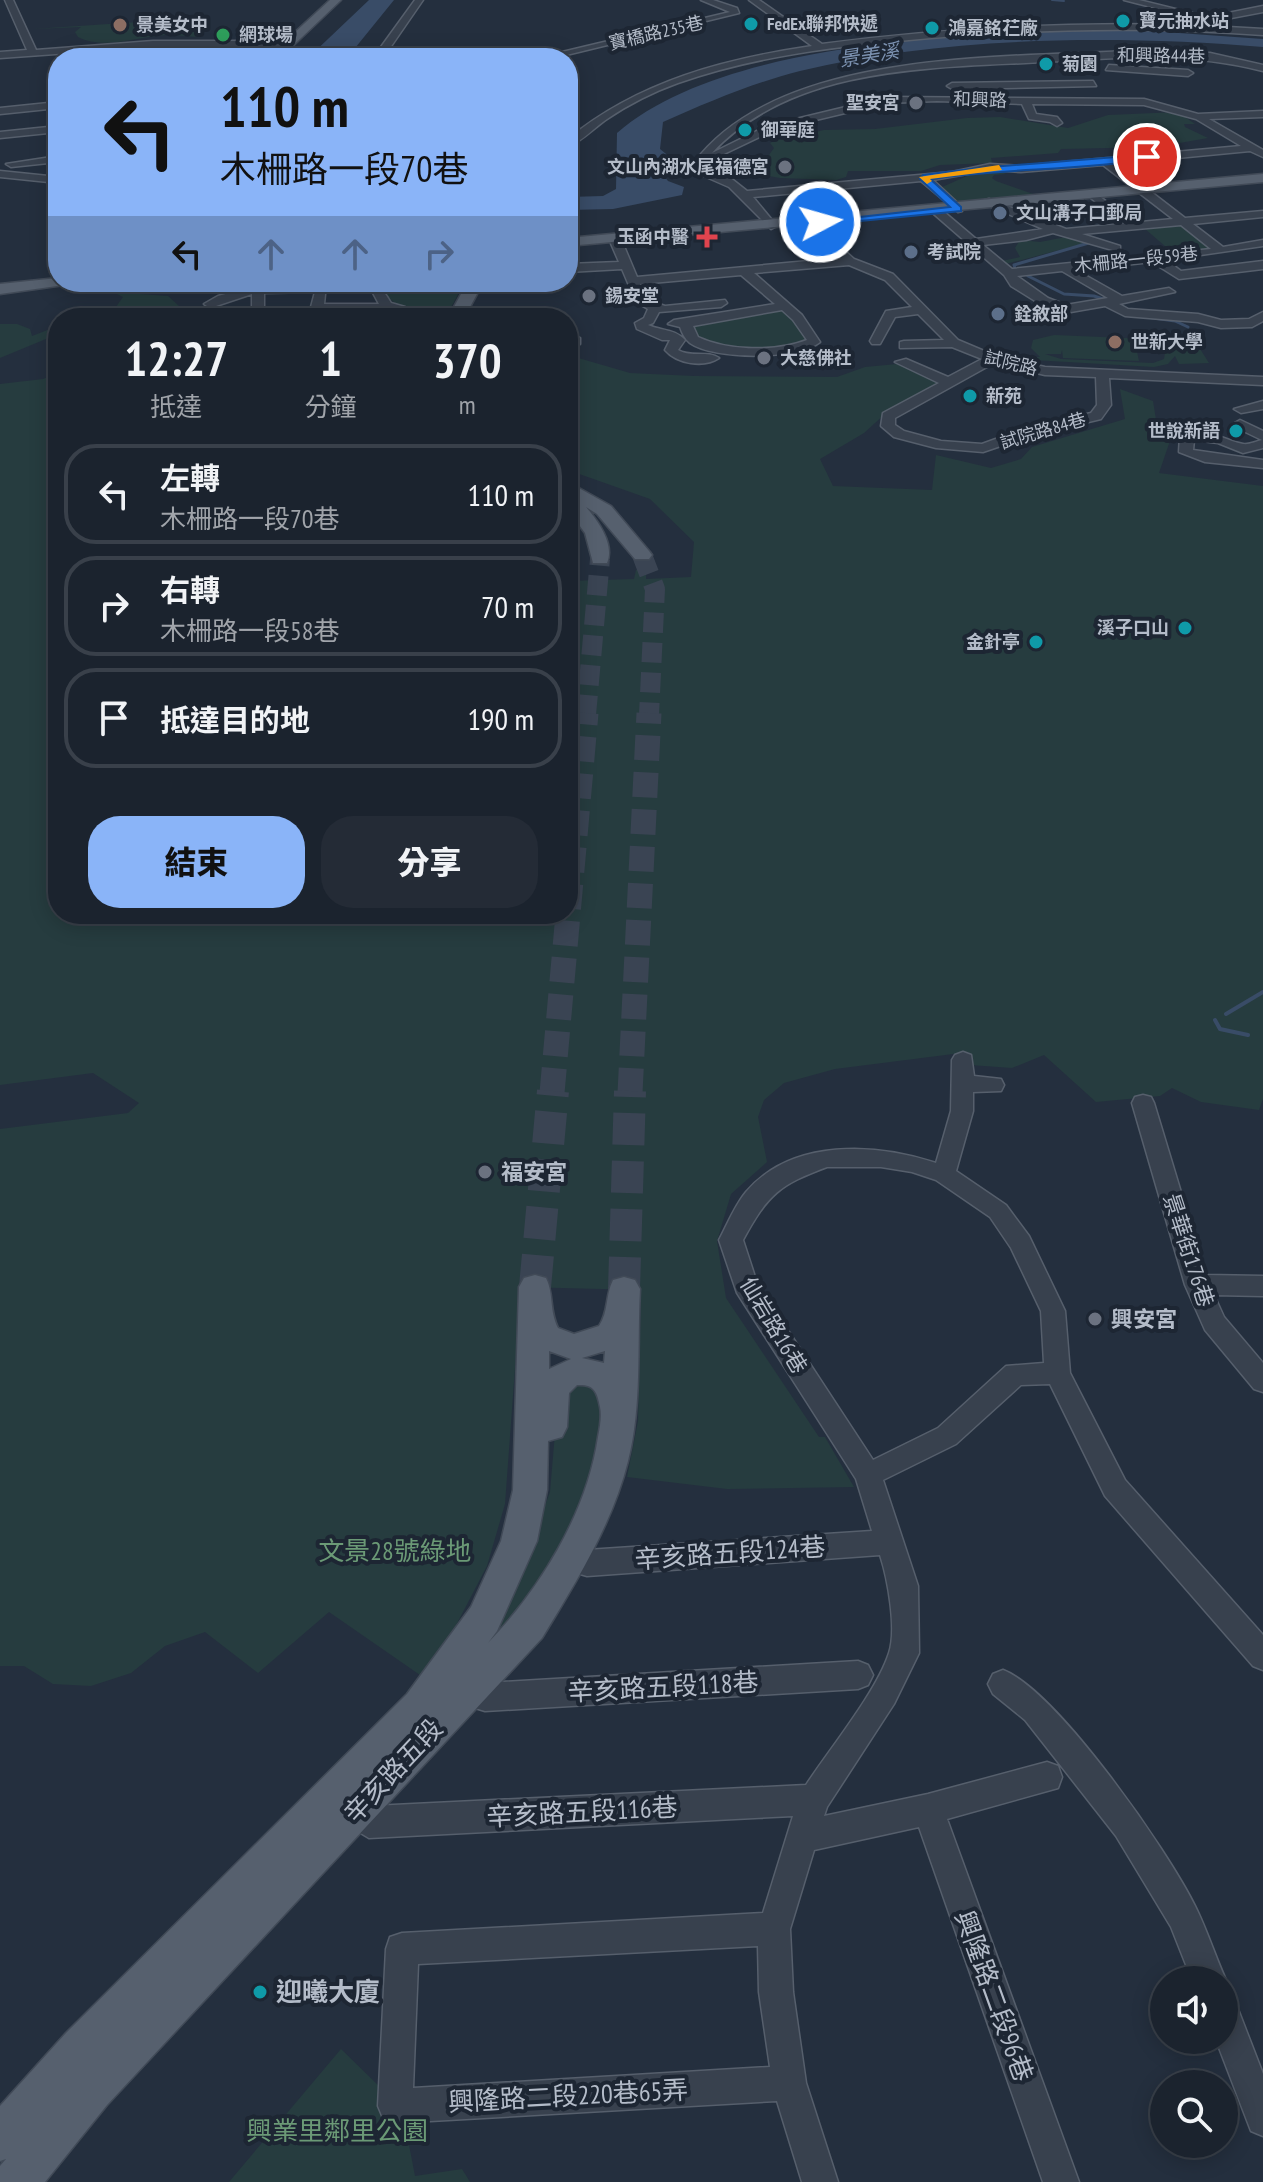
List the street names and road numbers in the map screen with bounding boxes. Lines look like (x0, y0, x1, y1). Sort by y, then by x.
street label: 寶橋路235巷 (606, 10, 705, 55)
street label: 和興路44巷 (1117, 43, 1205, 68)
street label: 和興路 (953, 87, 1007, 112)
street label: 木柵路一段59巷 (1073, 242, 1199, 277)
street label: 試院路 (982, 345, 1040, 380)
street label: 試院路84巷 (997, 407, 1088, 454)
street label: 景華街176巷 (1157, 1190, 1221, 1310)
street label: 仙岩路16巷 (734, 1272, 814, 1378)
street label: 辛亥路五段124巷 (633, 1529, 826, 1576)
street label: 辛亥路五段118巷 (567, 1665, 759, 1708)
street label: 辛亥路五段 (336, 1712, 449, 1829)
street label: 辛亥路五段116巷 (486, 1790, 678, 1833)
street label: 興隆路二段96巷 (948, 1906, 1041, 2086)
street label: 興隆路二段220巷65弄 (447, 2073, 689, 2118)

